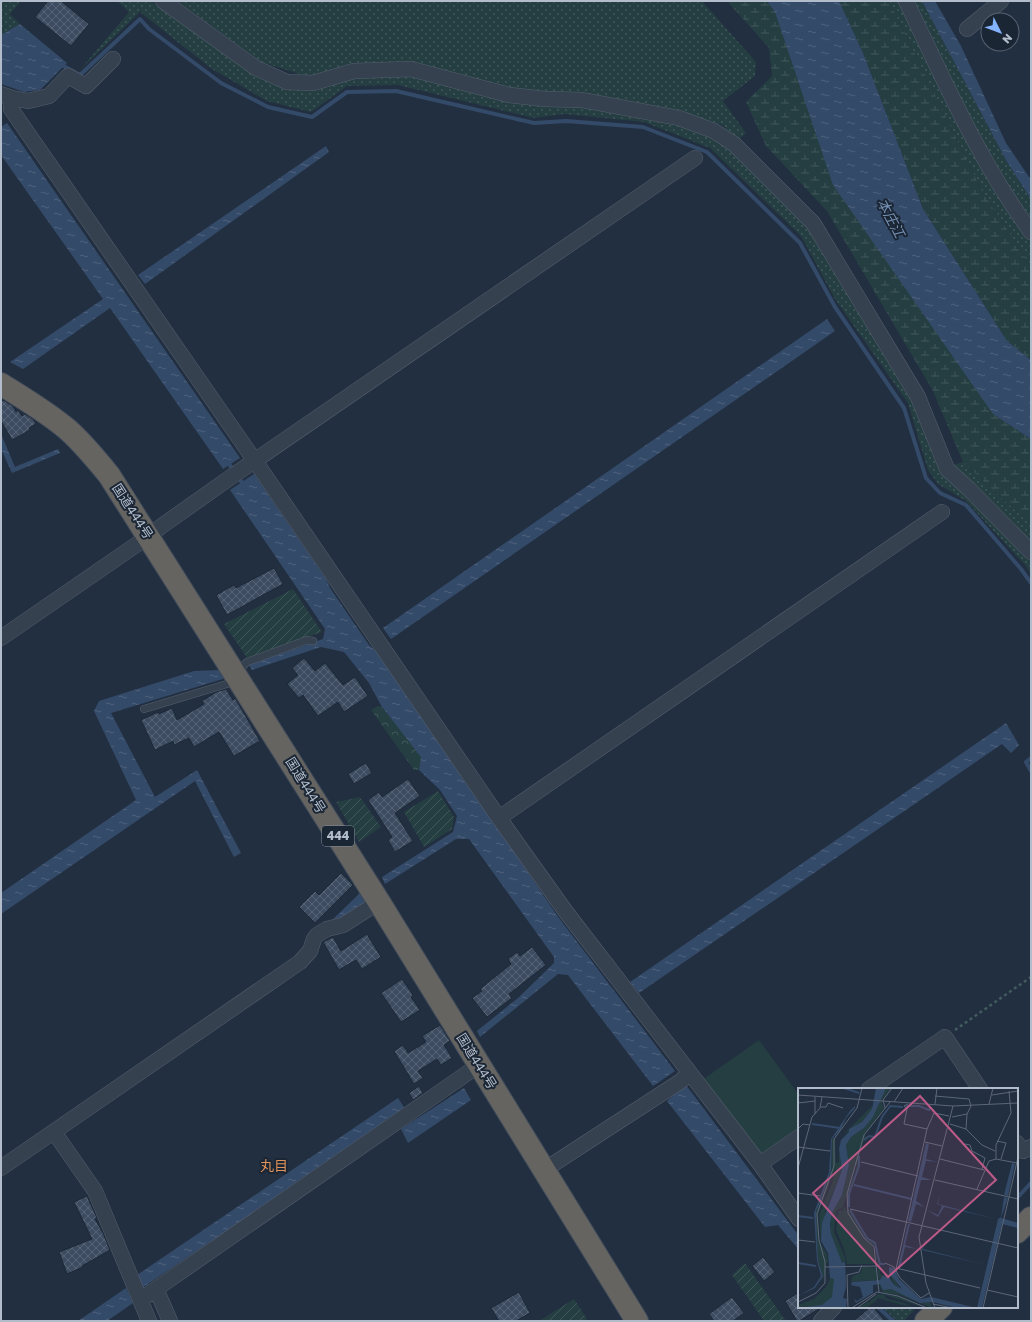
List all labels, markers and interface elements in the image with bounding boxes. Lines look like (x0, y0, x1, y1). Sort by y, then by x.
north arrow (980, 12, 1020, 52)
text: N (1000, 32, 1015, 46)
water label: 本庄江 (874, 195, 910, 242)
street label: 国道444号 (109, 480, 157, 542)
street label: 国道444号 (283, 754, 329, 816)
road number: 444 (322, 826, 354, 846)
street label: 国道444号 (454, 1030, 500, 1092)
inset map (798, 1088, 1018, 1308)
district label: 丸目 (260, 1157, 288, 1174)

